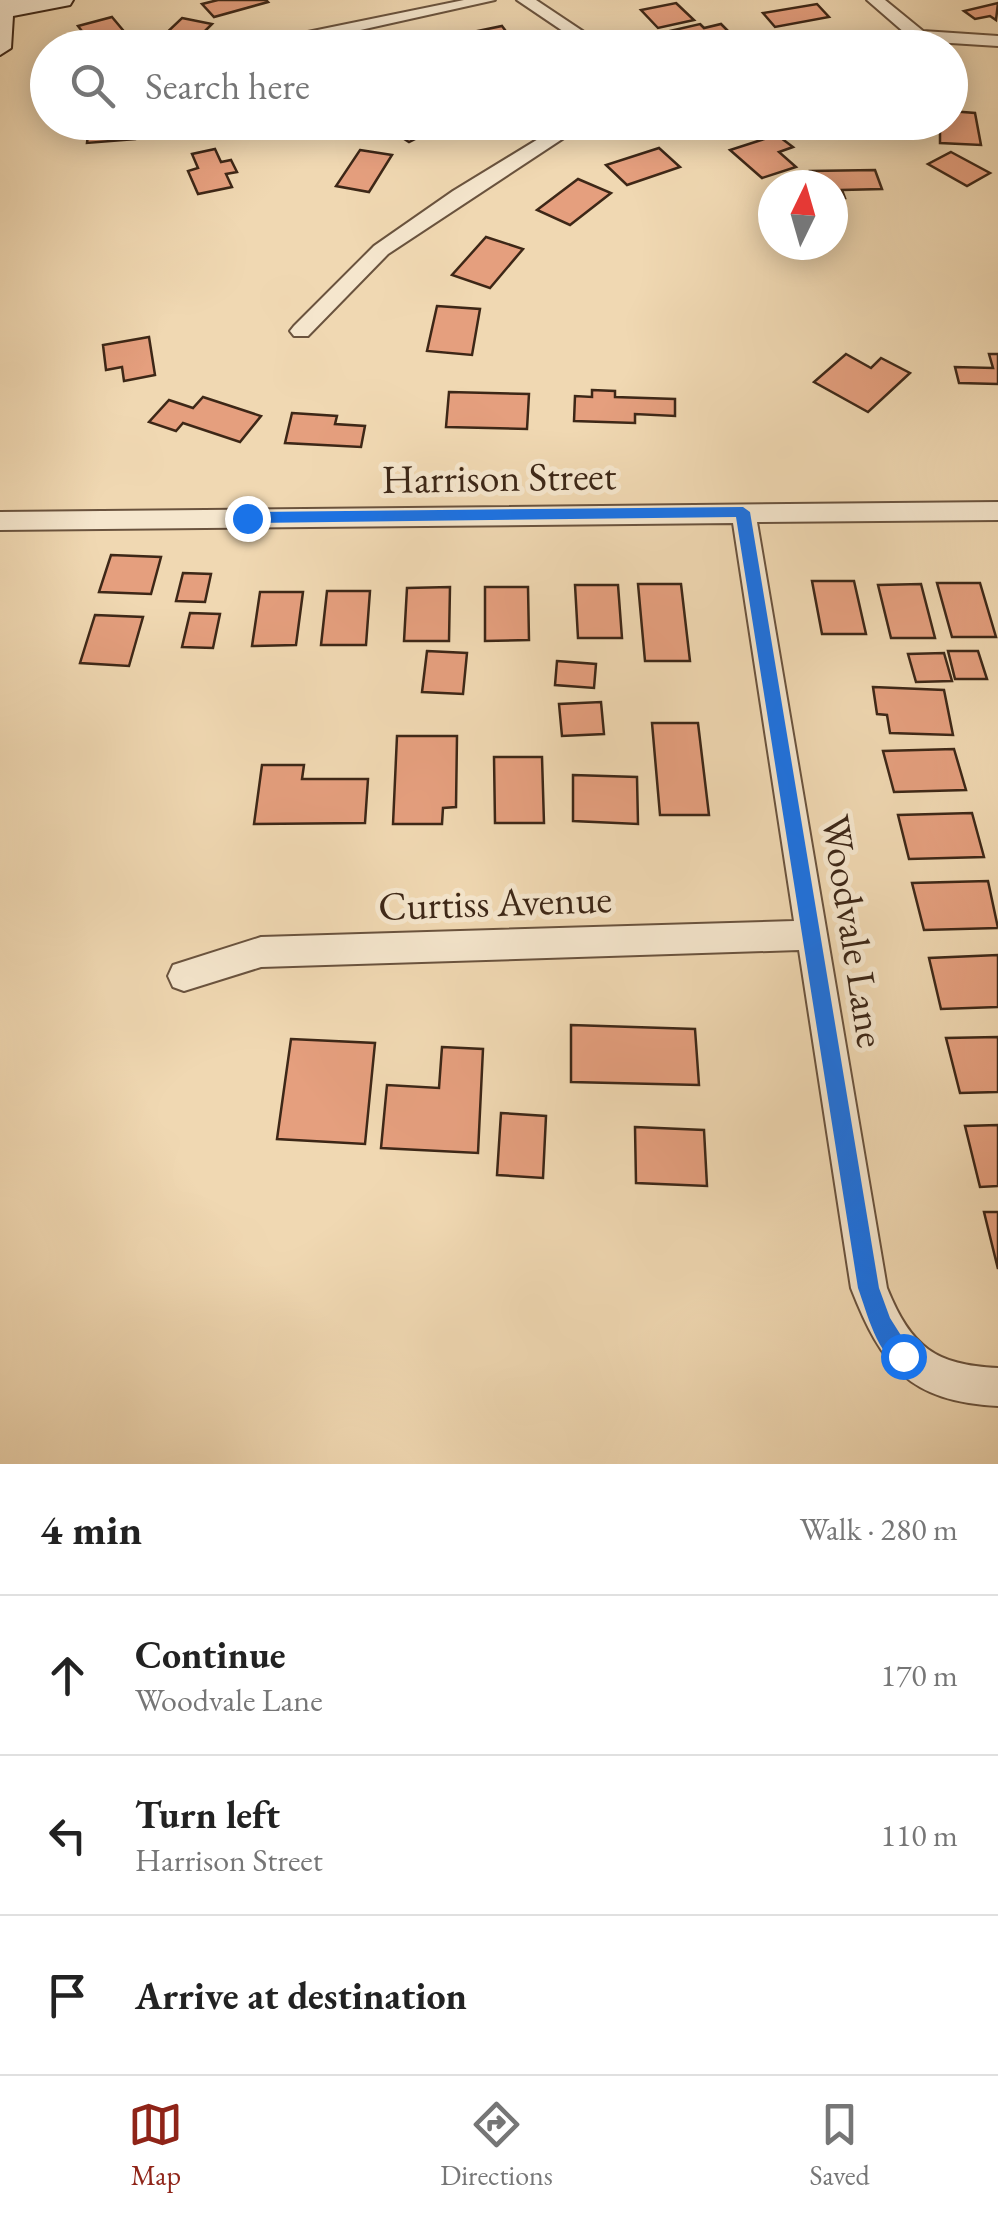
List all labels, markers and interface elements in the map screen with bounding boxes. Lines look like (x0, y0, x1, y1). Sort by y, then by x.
search box (30, 30, 968, 140)
icon: search (65, 58, 120, 113)
text: Search here (145, 61, 310, 110)
north arrow (758, 170, 848, 260)
street label: Harrison Street (381, 449, 617, 505)
route end (225, 496, 271, 542)
street label: Woodvale Lane (810, 811, 898, 1051)
street label: Curtiss Avenue (377, 872, 613, 932)
route start (881, 1334, 927, 1380)
text: 4 min (40, 1502, 142, 1557)
text: Walk · 280 m (800, 1508, 958, 1550)
text: Continue (135, 1630, 286, 1679)
icon: ahead (40, 1648, 95, 1703)
text: 170 m (881, 1654, 958, 1696)
text: Woodvale Lane (135, 1679, 323, 1721)
text: Turn left (135, 1790, 280, 1839)
icon: left (40, 1808, 95, 1863)
text: 110 m (881, 1814, 958, 1856)
text: Harrison Street (135, 1839, 323, 1881)
icon: arrive (40, 1968, 95, 2023)
text: Arrive at destination (135, 1971, 467, 2020)
tab: Map (128, 2097, 183, 2193)
tab: Directions (440, 2097, 553, 2193)
tab: Saved (810, 2097, 870, 2193)

